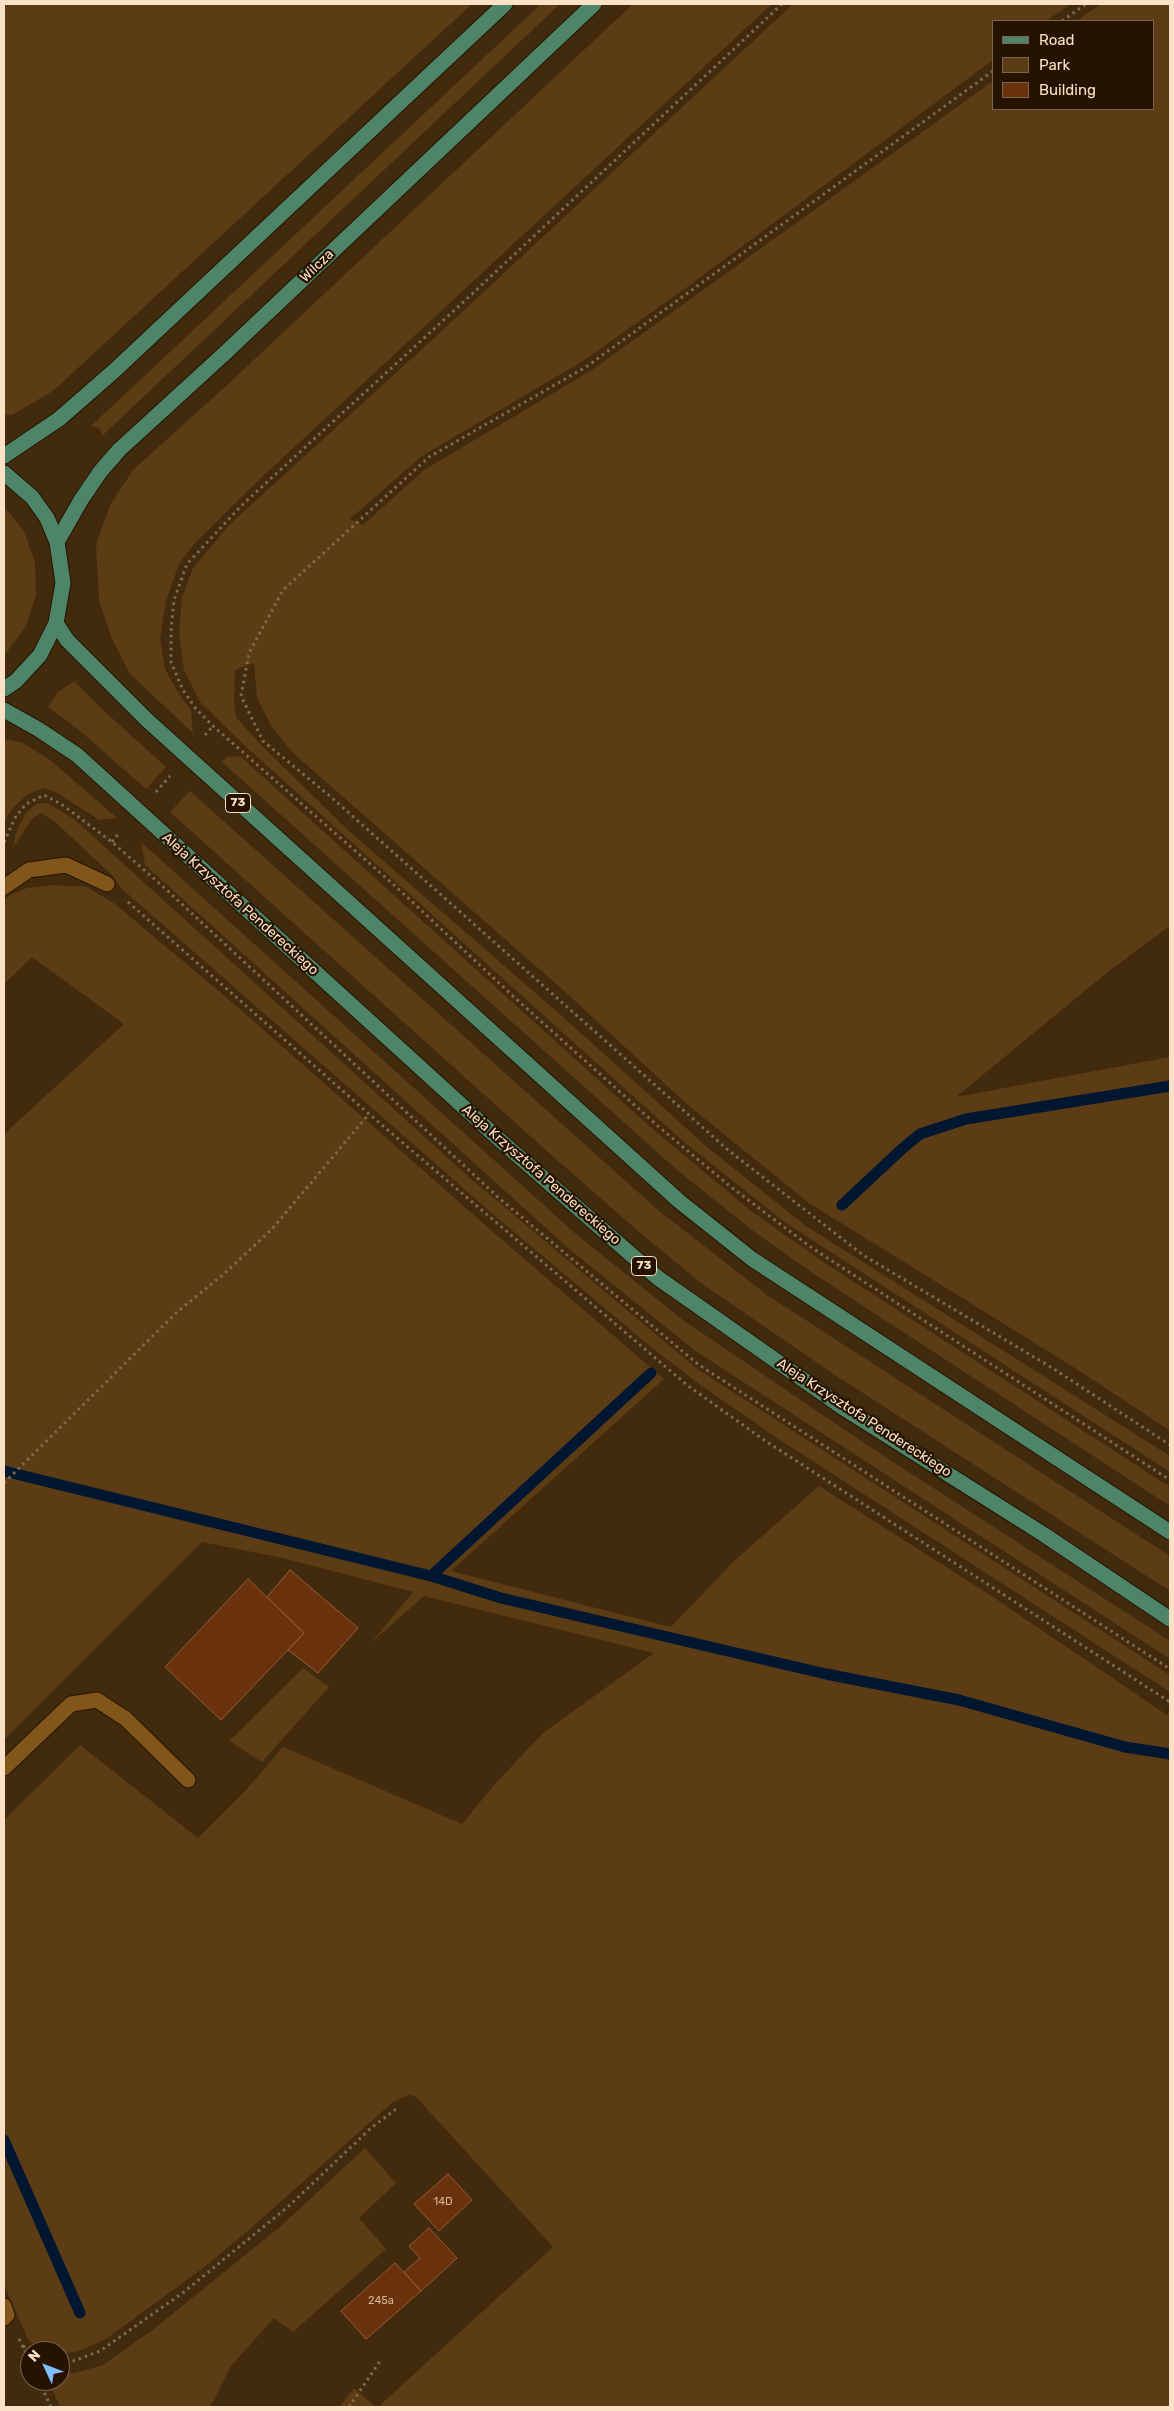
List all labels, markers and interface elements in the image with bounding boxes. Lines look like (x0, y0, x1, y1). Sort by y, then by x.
legend (992, 20, 1154, 110)
text: Road (1039, 31, 1075, 49)
text: Park (1039, 56, 1070, 74)
text: Building (1039, 81, 1096, 99)
street label: Wilcza (297, 246, 337, 286)
road number: 73 (226, 794, 250, 812)
street label: Aleja Krzysztofa Pendereckiego (158, 829, 322, 979)
street label: Aleja Krzysztofa Pendereckiego (458, 1101, 624, 1249)
road number: 73 (632, 1256, 656, 1276)
street label: Aleja Krzysztofa Pendereckiego (774, 1355, 954, 1481)
house number: 14D (433, 2195, 453, 2209)
house number: 245a (368, 2294, 394, 2308)
north arrow (20, 2341, 70, 2391)
text: N (25, 2347, 44, 2366)

